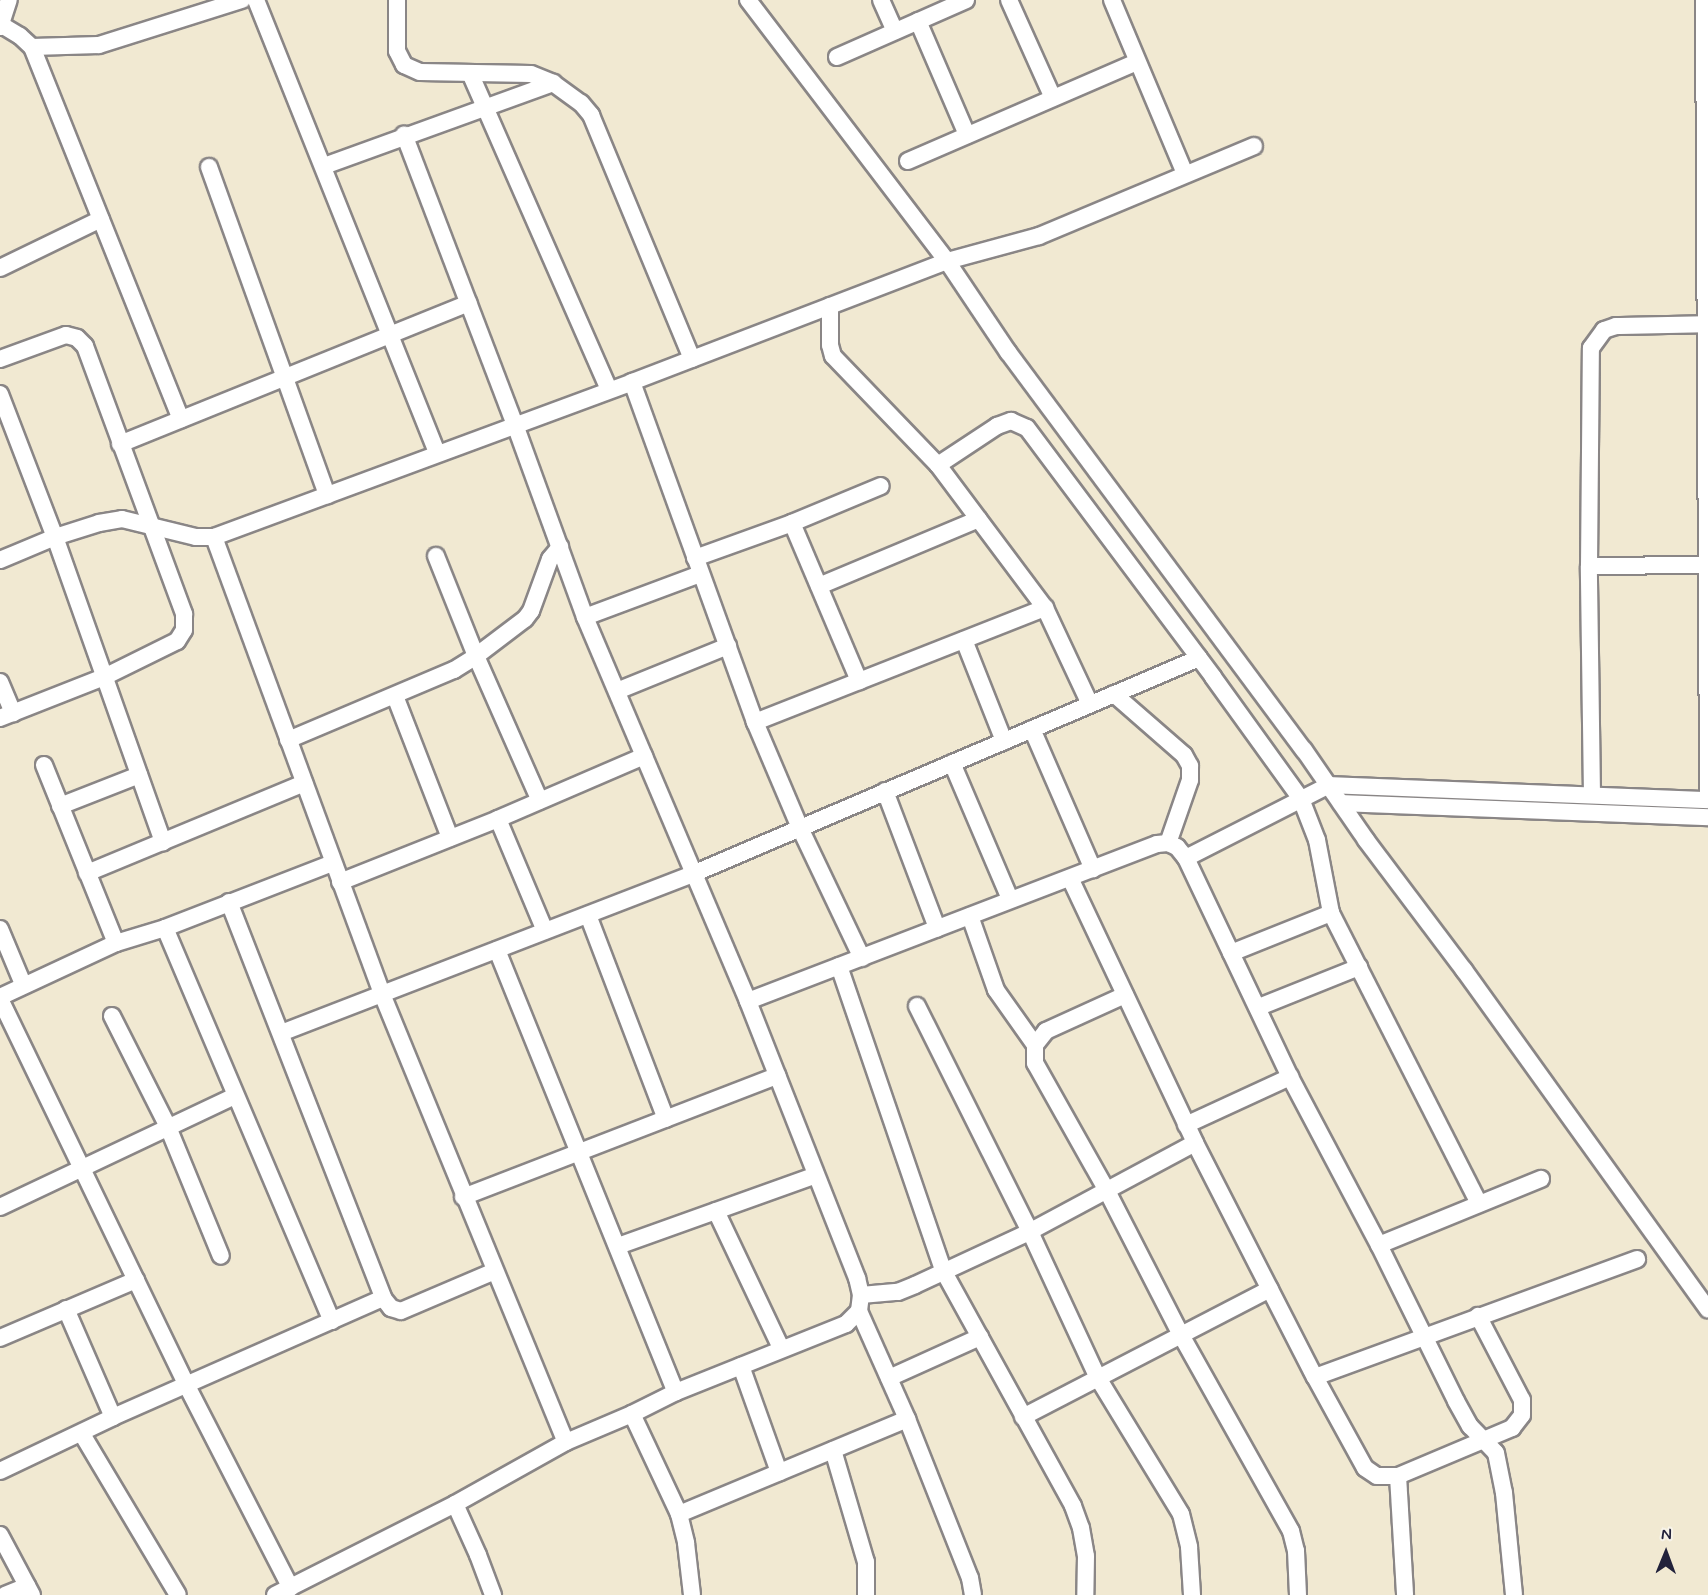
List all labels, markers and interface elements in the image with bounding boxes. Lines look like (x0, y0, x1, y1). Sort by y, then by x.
north arrow (1636, 1523, 1696, 1583)
text: N (1661, 1524, 1672, 1545)

